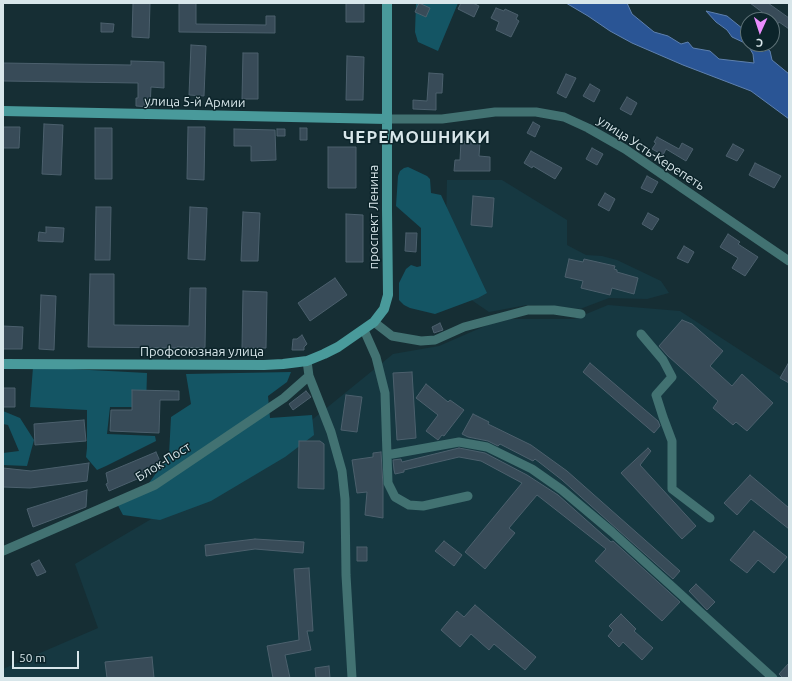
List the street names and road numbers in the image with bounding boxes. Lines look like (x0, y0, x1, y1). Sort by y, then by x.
street label: улица 5-й Армии (144, 93, 246, 111)
street label: улица Усть-Керепеть (594, 112, 708, 194)
street label: проспект Ленина (366, 165, 382, 269)
street label: Профсоюзная улица (140, 344, 264, 360)
street label: Блок-Пост (133, 439, 193, 485)

